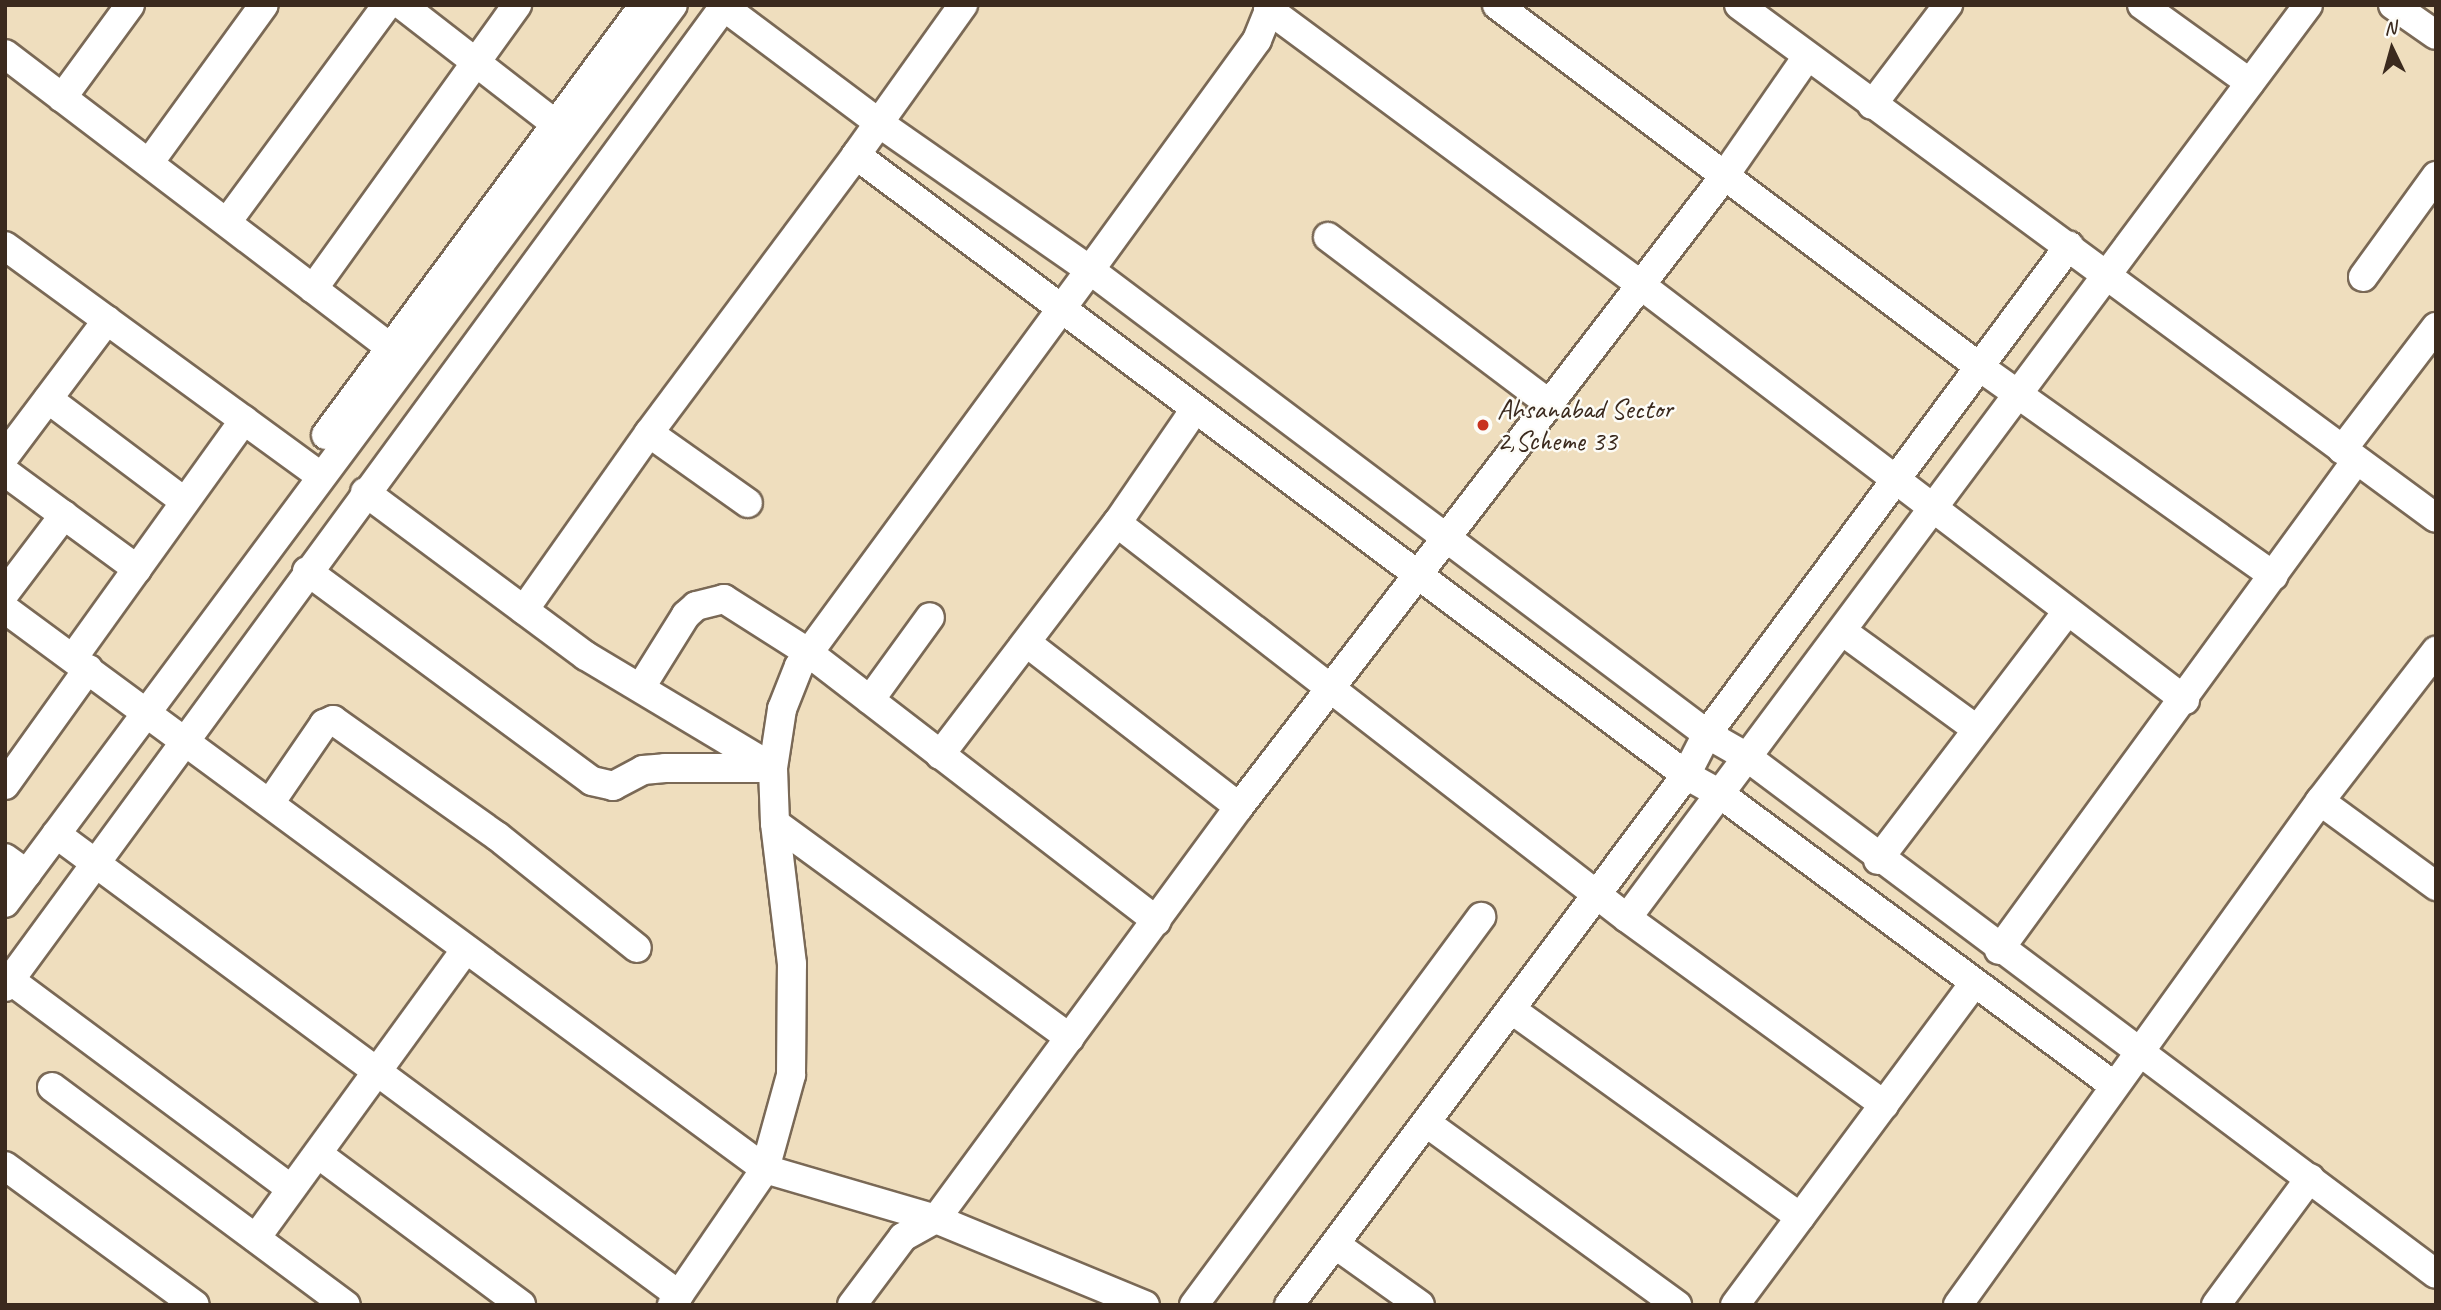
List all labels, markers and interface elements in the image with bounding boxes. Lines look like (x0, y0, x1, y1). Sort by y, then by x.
north arrow (2357, 14, 2427, 84)
text: N (2383, 16, 2397, 41)
place label: Ahsanabad Sector 2,Scheme 33 (1497, 392, 1672, 458)
marker: Ahsanabad Sector 2,Scheme 33 (1475, 417, 1491, 433)

